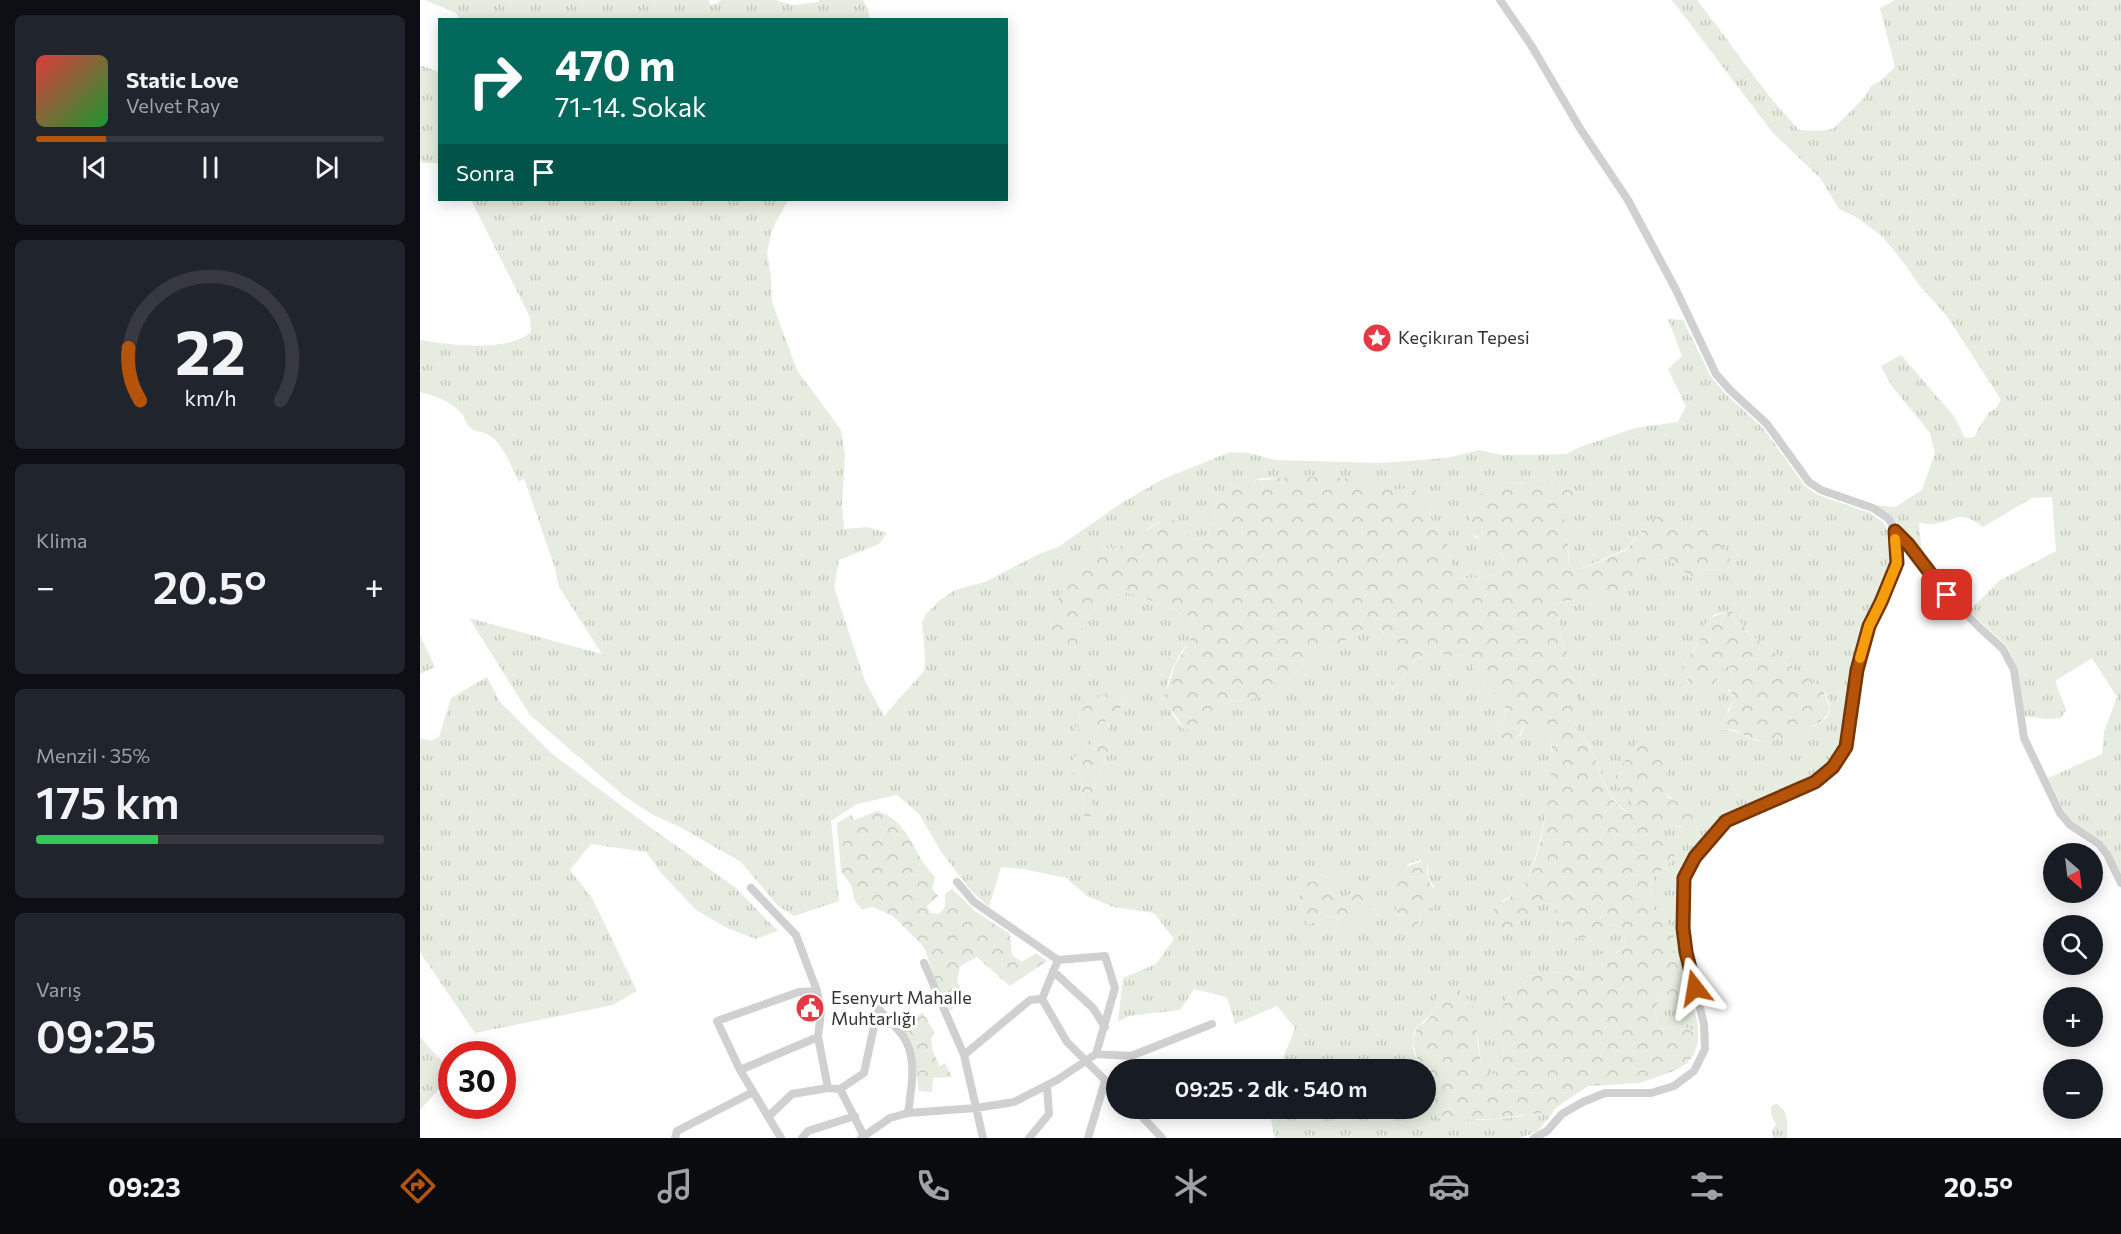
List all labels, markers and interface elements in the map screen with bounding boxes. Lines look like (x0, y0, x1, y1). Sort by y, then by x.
text: 470 m (555, 38, 675, 90)
icon: right (456, 42, 534, 120)
text: Static Love (126, 66, 239, 93)
text: 71-14. Sokak (555, 90, 707, 123)
text: Velvet Ray (126, 93, 220, 117)
icon: previous (78, 151, 111, 184)
icon: pause (194, 151, 227, 184)
icon: next (310, 151, 343, 184)
icon: arrive (527, 156, 560, 189)
text: Sonra (456, 159, 515, 186)
text: 22 (174, 313, 246, 389)
place icon: Keçikıran Tepesi (1361, 322, 1393, 354)
place label: Keçikıran Tepesi (1398, 326, 1530, 348)
text: km/h (184, 385, 236, 411)
text: Klima (36, 528, 88, 552)
text: 20.5° (153, 558, 267, 613)
text: − (36, 565, 55, 606)
text: + (365, 565, 384, 606)
pin (1921, 569, 1972, 620)
icon: arrive (1930, 578, 1963, 611)
text: Menzil · 35% (36, 743, 150, 767)
text: 175 km (36, 773, 180, 828)
north arrow (2043, 843, 2103, 903)
map controls (2043, 843, 2103, 1119)
button: search (2043, 915, 2103, 975)
position arrow (1663, 956, 1727, 1020)
text: Varış (36, 977, 81, 1001)
place label: Esenyurt Mahalle Muhtarlığı (831, 986, 972, 1029)
button: + (2043, 987, 2103, 1047)
public building icon: Esenyurt Mahalle Muhtarlığı (794, 992, 826, 1024)
text: 09:25 (36, 1007, 156, 1062)
speed limit sign: 30 (438, 1041, 516, 1119)
button: − (2043, 1059, 2103, 1119)
text: 09:25 · 2 dk · 540 m (1175, 1075, 1367, 1102)
icon: directions (397, 1165, 439, 1207)
icon: music (654, 1165, 696, 1207)
icon: phone (912, 1165, 954, 1207)
icon: climate (1170, 1165, 1212, 1207)
icon: car (1428, 1165, 1470, 1207)
icon: filters (1686, 1165, 1728, 1207)
text: 09:23 (108, 1170, 181, 1203)
text: 20.5° (1944, 1170, 2013, 1203)

